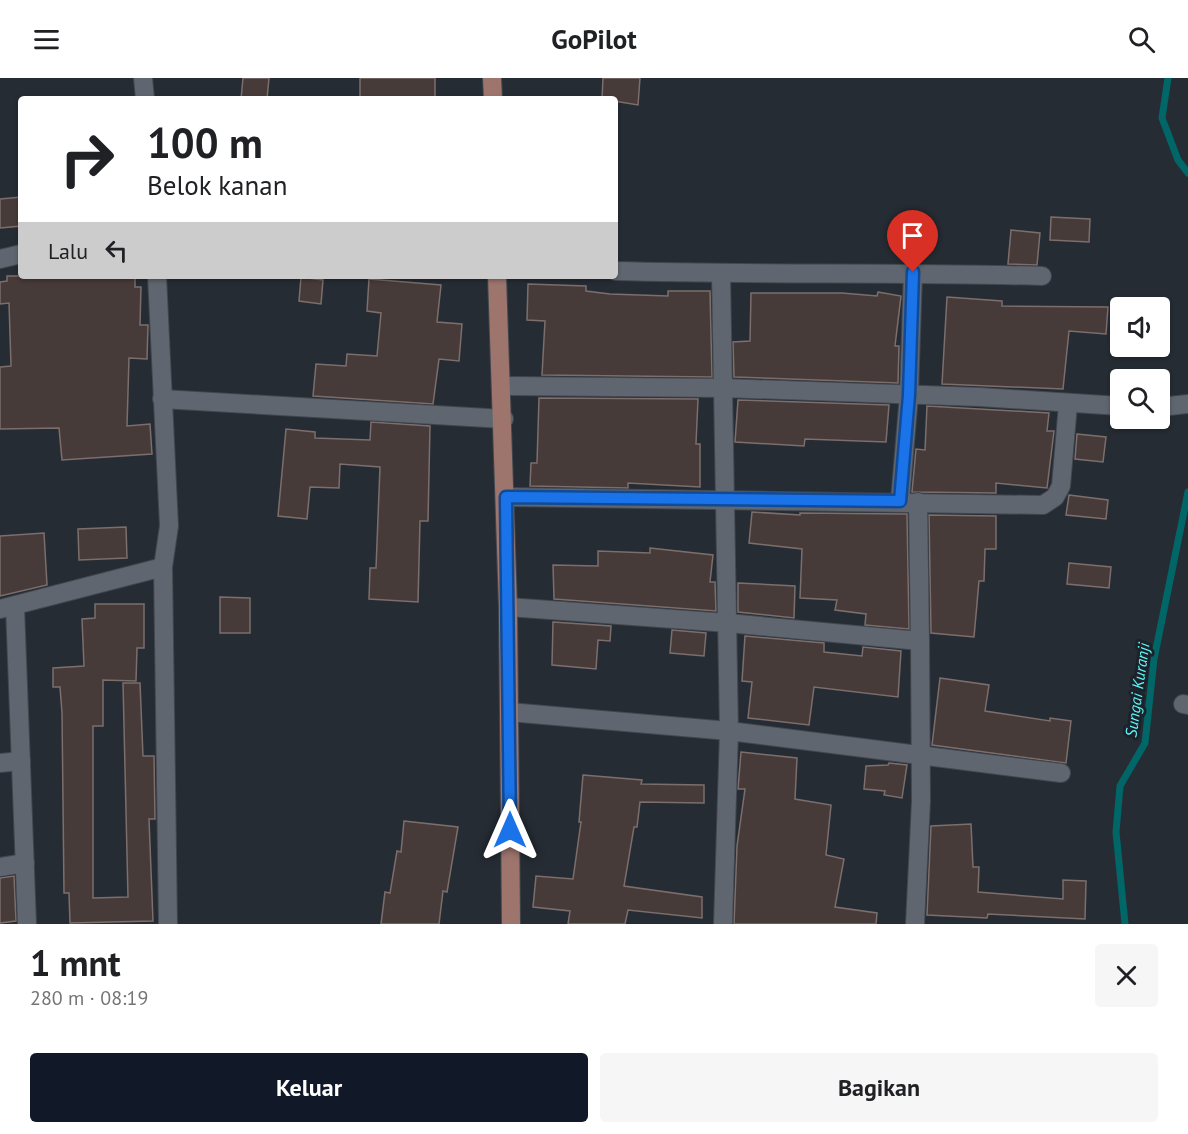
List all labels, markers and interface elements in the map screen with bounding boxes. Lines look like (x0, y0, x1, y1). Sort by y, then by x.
text: GoPilot (551, 22, 637, 56)
icon: menu (30, 23, 63, 56)
icon: search (1125, 23, 1158, 56)
text: 100 m (147, 115, 263, 170)
icon: right (48, 120, 126, 198)
text: Belok kanan (147, 168, 287, 202)
pin (887, 210, 938, 272)
icon: arrive (896, 219, 929, 252)
icon: left (100, 234, 133, 267)
text: Lalu (48, 237, 88, 265)
map controls (1110, 297, 1170, 429)
button: sound (1110, 297, 1170, 357)
button: search (1110, 369, 1170, 429)
water label: Sungai Kuranji (1120, 641, 1154, 739)
position arrow (478, 798, 542, 862)
text: 1 mnt (30, 939, 121, 986)
button: close (1095, 944, 1158, 1007)
text: 280 m · 08:19 (30, 985, 148, 1011)
button: Keluar (30, 1053, 588, 1122)
button: Bagikan (600, 1053, 1158, 1122)

